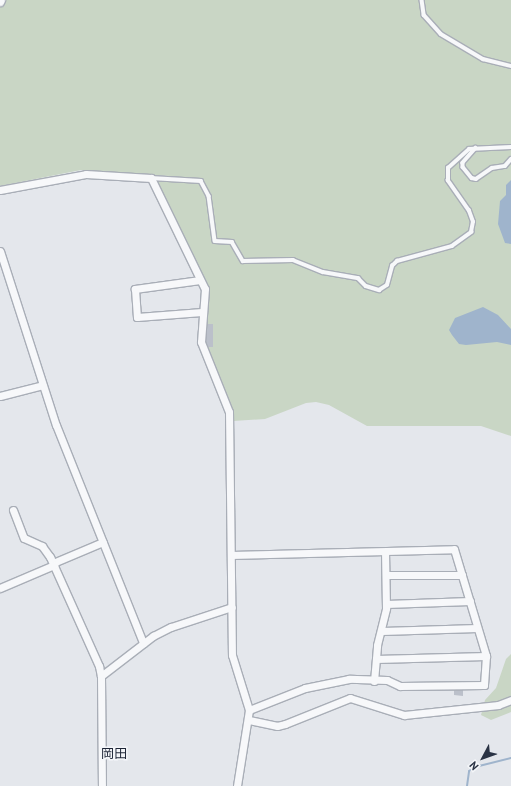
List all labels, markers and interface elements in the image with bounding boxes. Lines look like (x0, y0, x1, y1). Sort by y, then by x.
north arrow (463, 738, 503, 778)
district label: 岡田 (101, 746, 127, 762)
text: N (466, 759, 482, 773)

